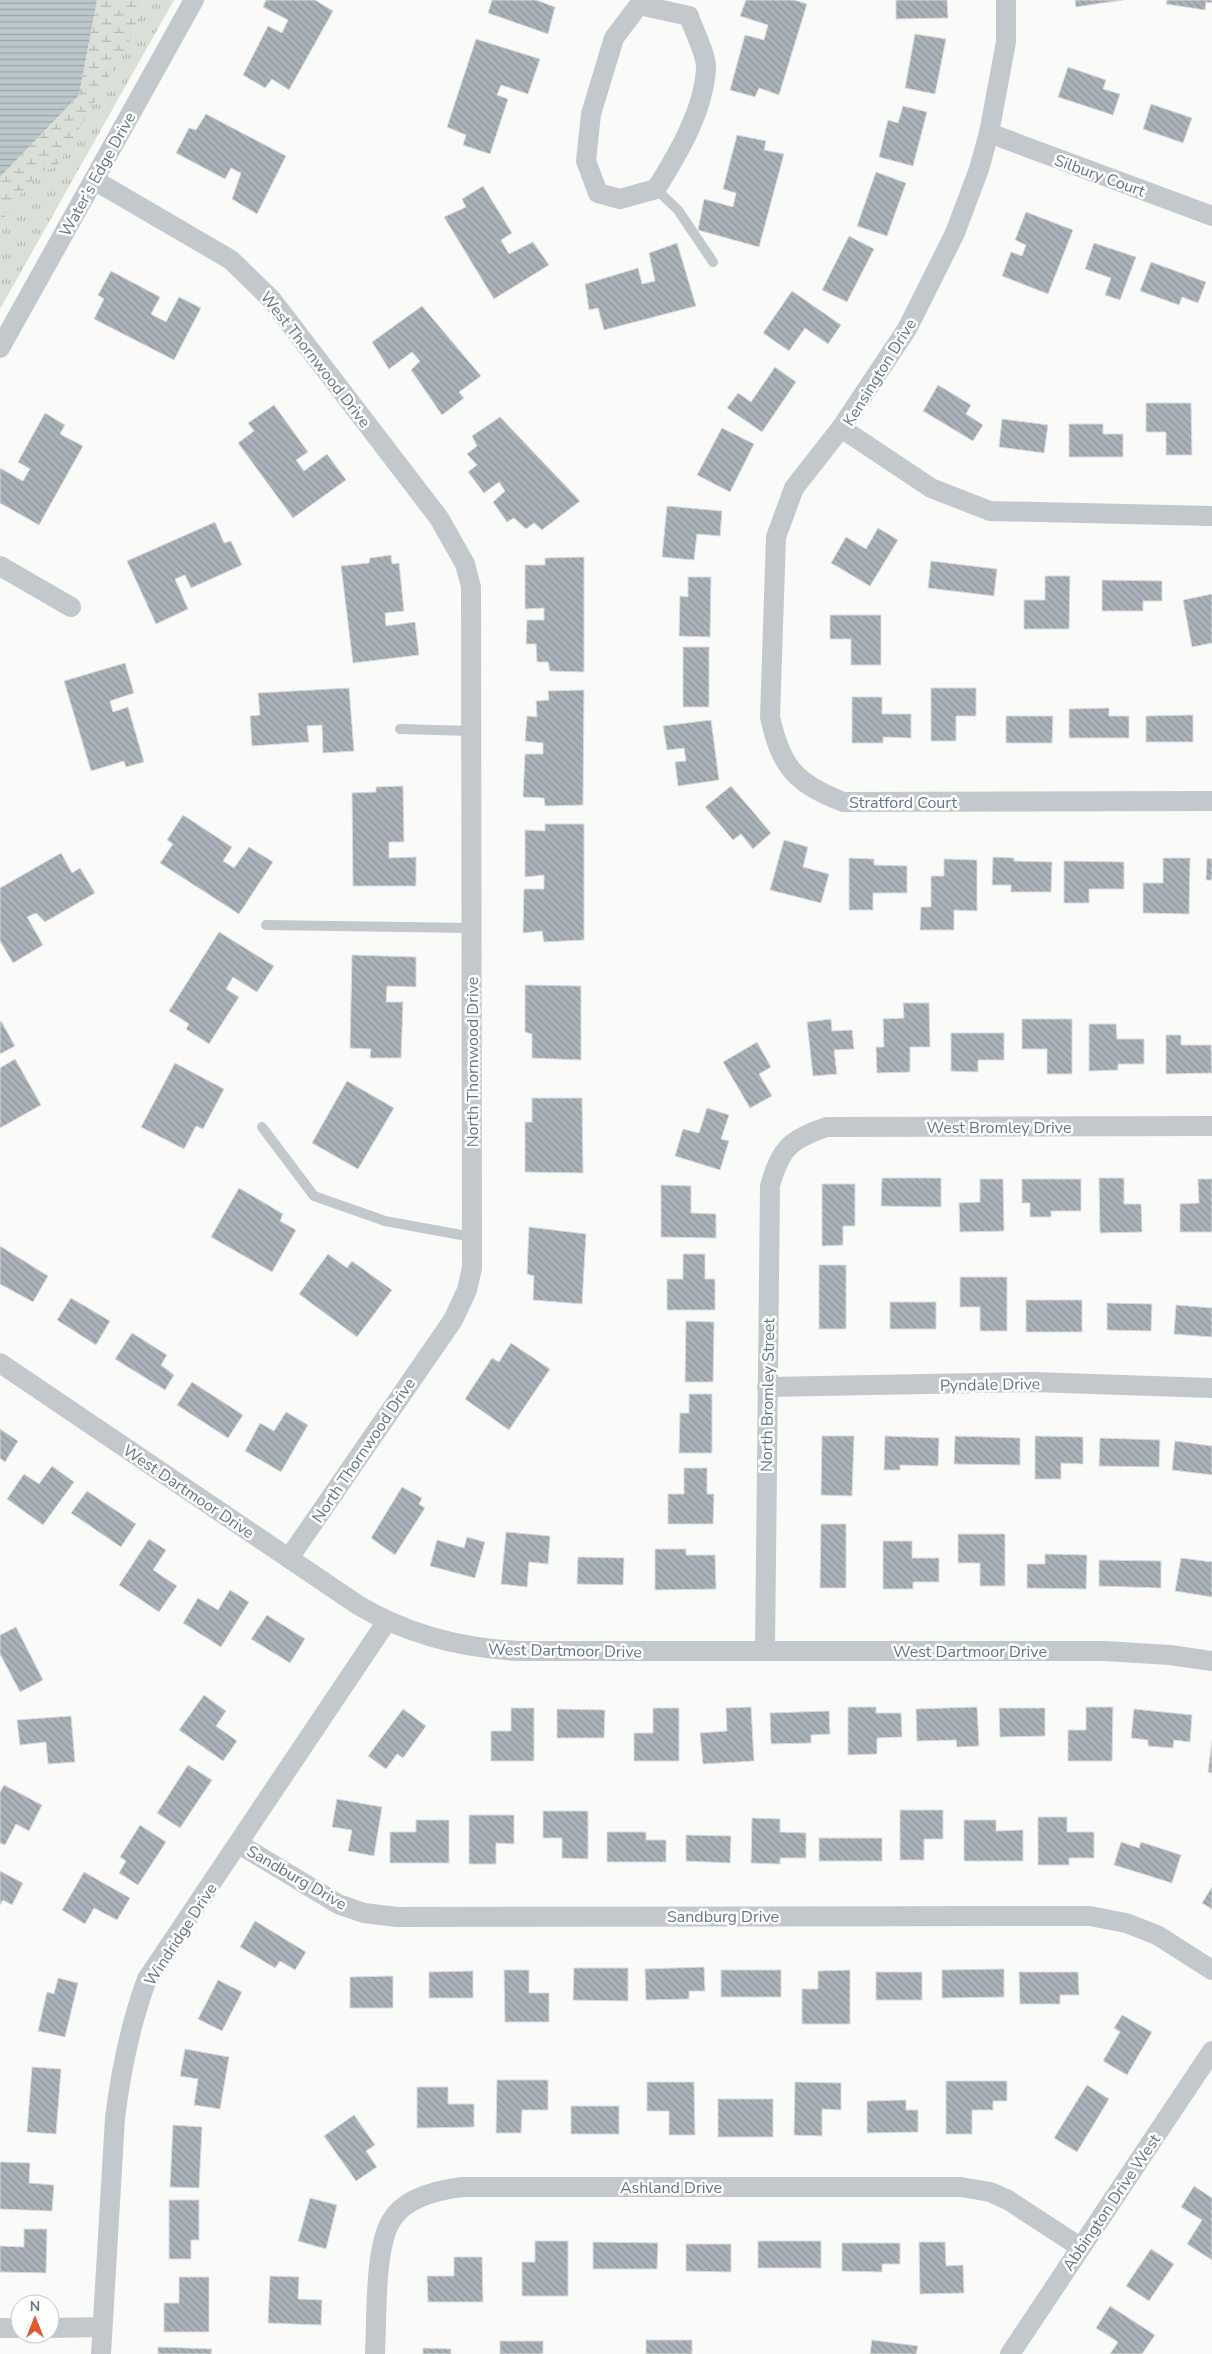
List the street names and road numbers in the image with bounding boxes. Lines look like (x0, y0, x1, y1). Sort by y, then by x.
street label: Water’s Edge Drive (55, 108, 141, 241)
street label: Silbury Court (1051, 149, 1148, 203)
street label: West Thornwood Drive (255, 287, 375, 432)
street label: Kensington Drive (838, 315, 922, 430)
street label: Stratford Court (849, 792, 957, 814)
street label: North Thornwood Drive (462, 977, 484, 1147)
street label: West Bromley Drive (927, 1117, 1071, 1139)
street label: North Bromley Street (756, 1318, 780, 1472)
street label: Pyndale Drive (940, 1373, 1040, 1397)
street label: North Thornwood Drive (307, 1374, 421, 1527)
street label: West Dartmoor Drive (118, 1440, 258, 1544)
street label: West Dartmoor Drive (488, 1639, 642, 1663)
street label: West Dartmoor Drive (893, 1641, 1047, 1663)
street label: Sandburg Drive (242, 1840, 351, 1915)
street label: Windridge Drive (139, 1879, 222, 1990)
street label: Sandburg Drive (667, 1906, 779, 1928)
street label: Abbington Drive West (1058, 2130, 1166, 2275)
street label: Ashland Drive (620, 2177, 722, 2199)

